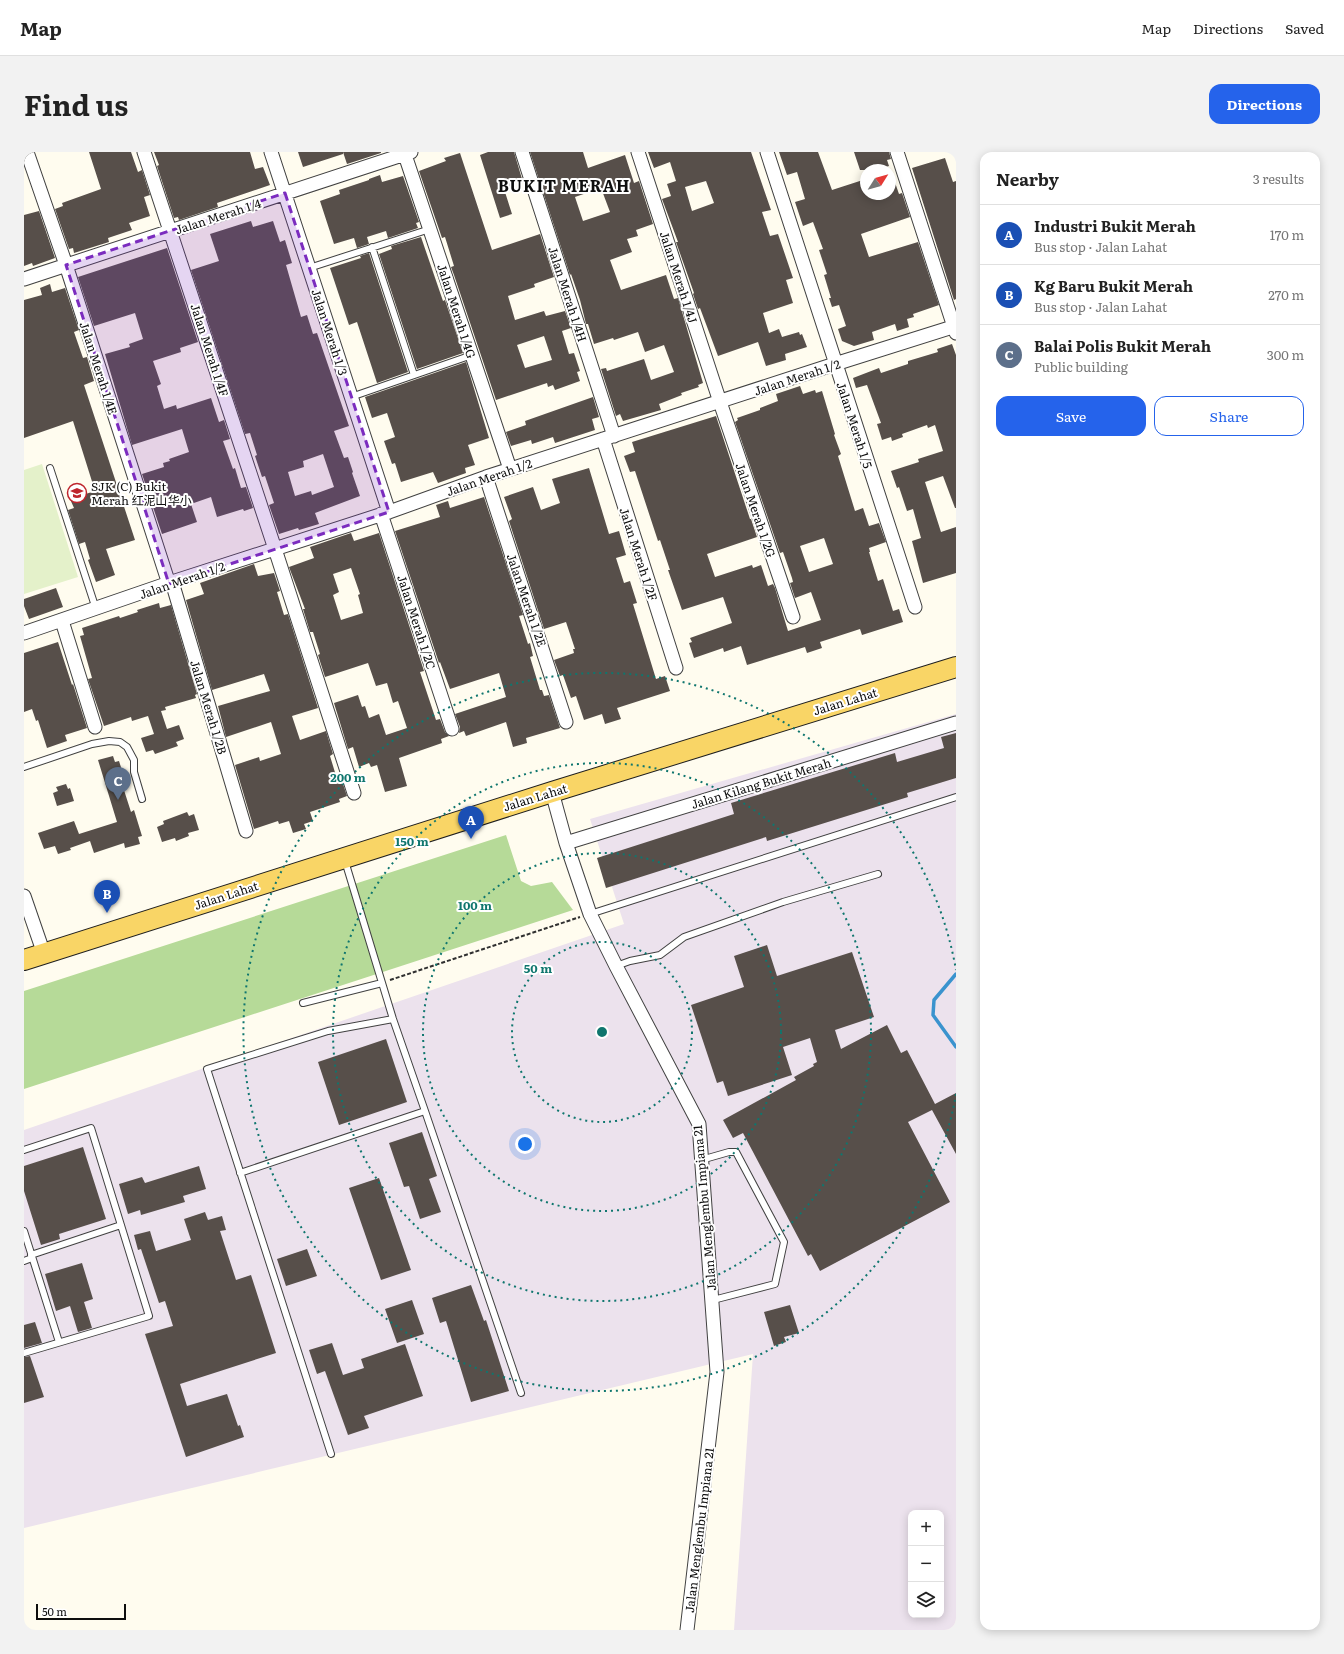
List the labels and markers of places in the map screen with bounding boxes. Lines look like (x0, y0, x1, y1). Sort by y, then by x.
place label: SJK (C) Bukit Merah 红泥山华小 (91, 477, 191, 509)
school or university icon: SJK (C) Bukit Merah 红泥山华小 (66, 482, 88, 504)
pin: C (105, 767, 131, 800)
pin: A (458, 806, 484, 839)
pin: B (94, 880, 120, 913)
centre of rings (595, 1025, 609, 1039)

